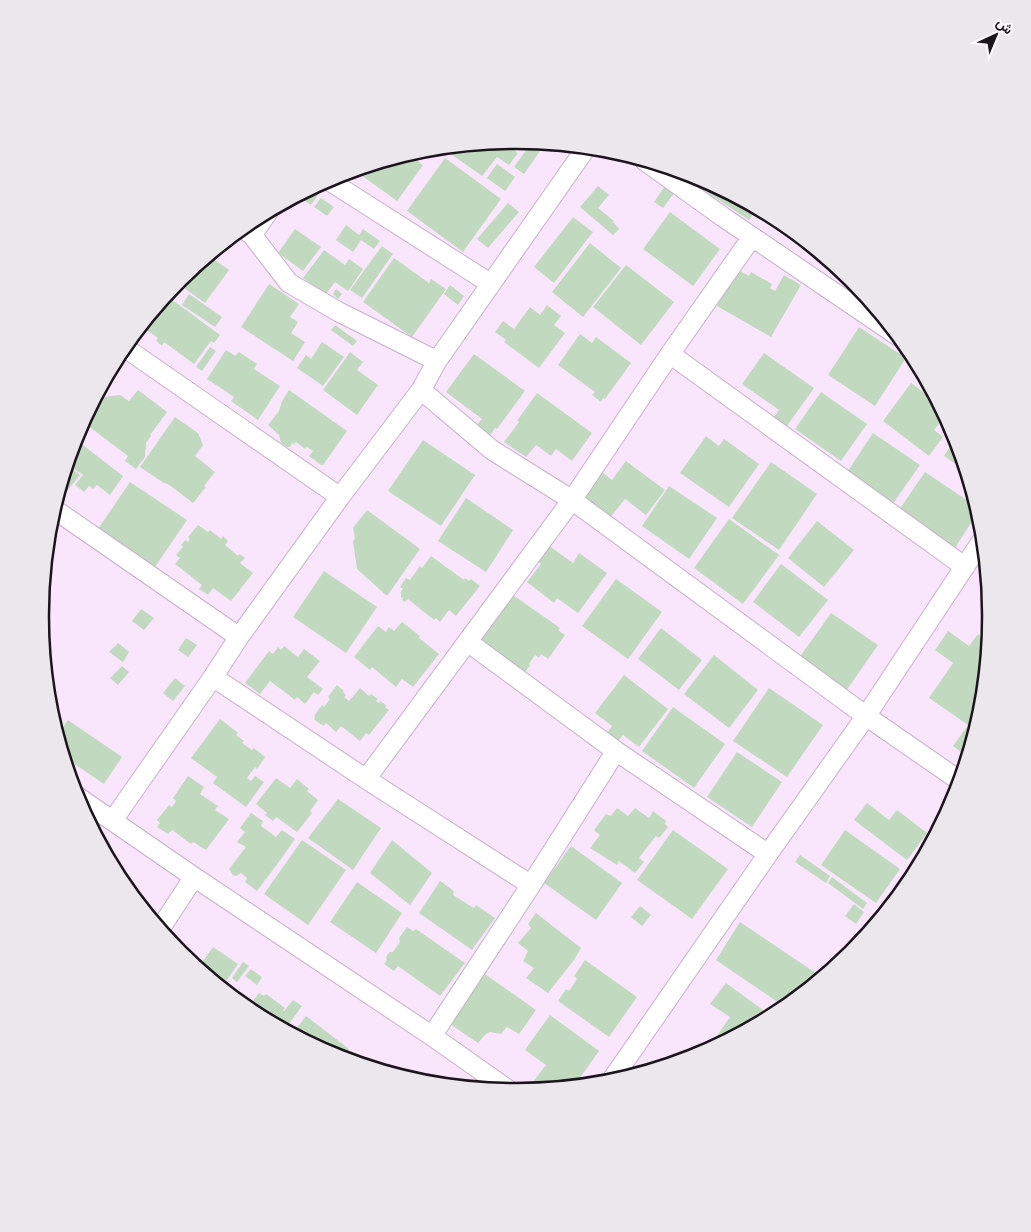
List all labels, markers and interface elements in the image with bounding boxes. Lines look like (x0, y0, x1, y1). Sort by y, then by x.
north arrow (971, 10, 1021, 60)
text: ش (993, 15, 1015, 38)

